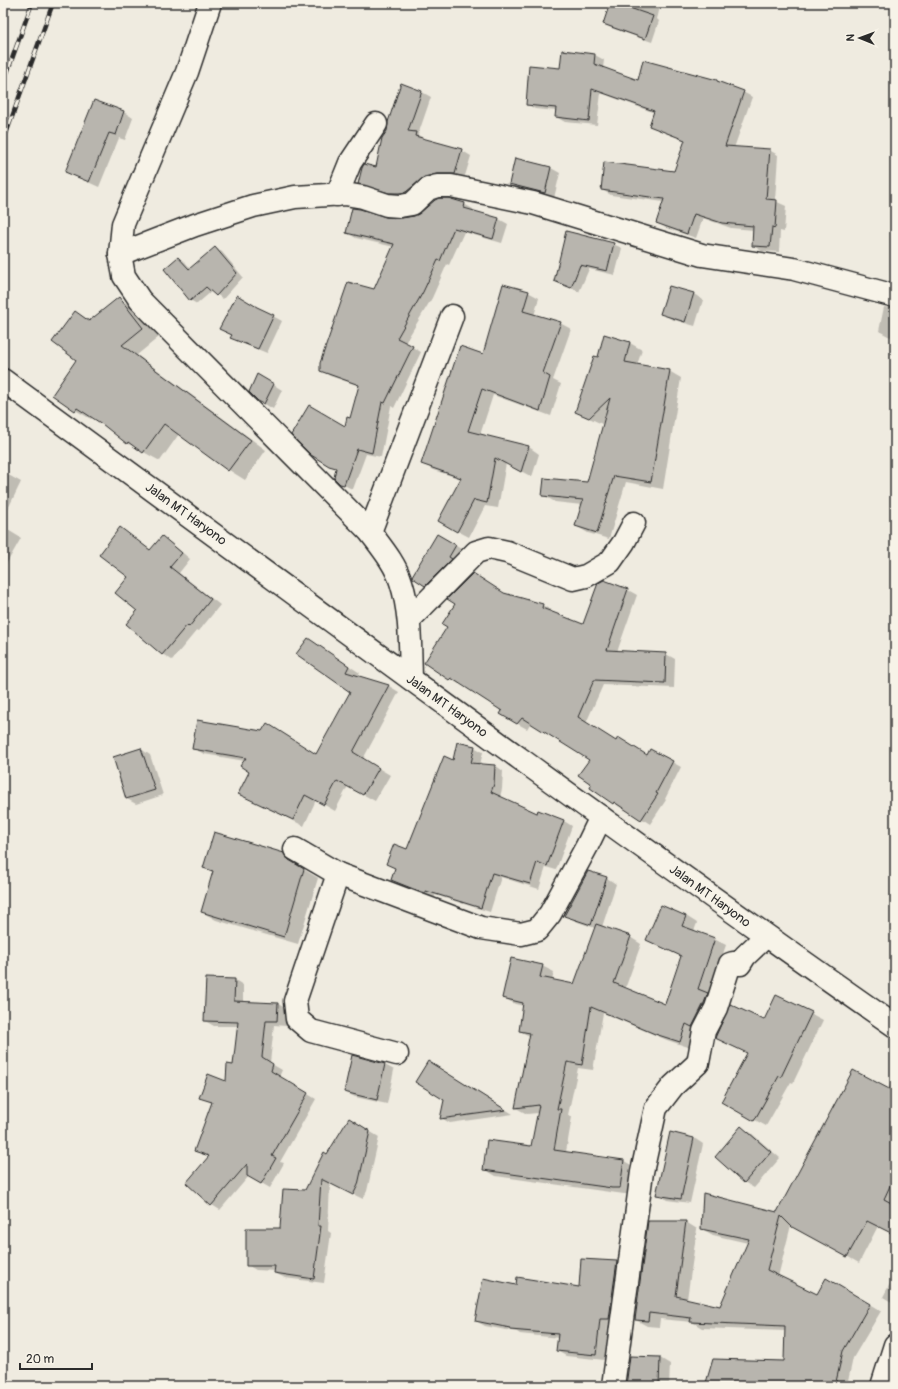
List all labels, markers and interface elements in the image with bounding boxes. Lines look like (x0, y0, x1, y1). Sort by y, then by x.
north arrow (840, 18, 880, 58)
text: N (844, 33, 857, 42)
street label: Jalan MT Haryono (142, 479, 230, 549)
street label: Jalan MT Haryono (403, 671, 491, 741)
street label: Jalan MT Haryono (666, 861, 754, 931)
scale bar (20, 1345, 92, 1371)
text: 20 m (26, 1352, 55, 1367)

